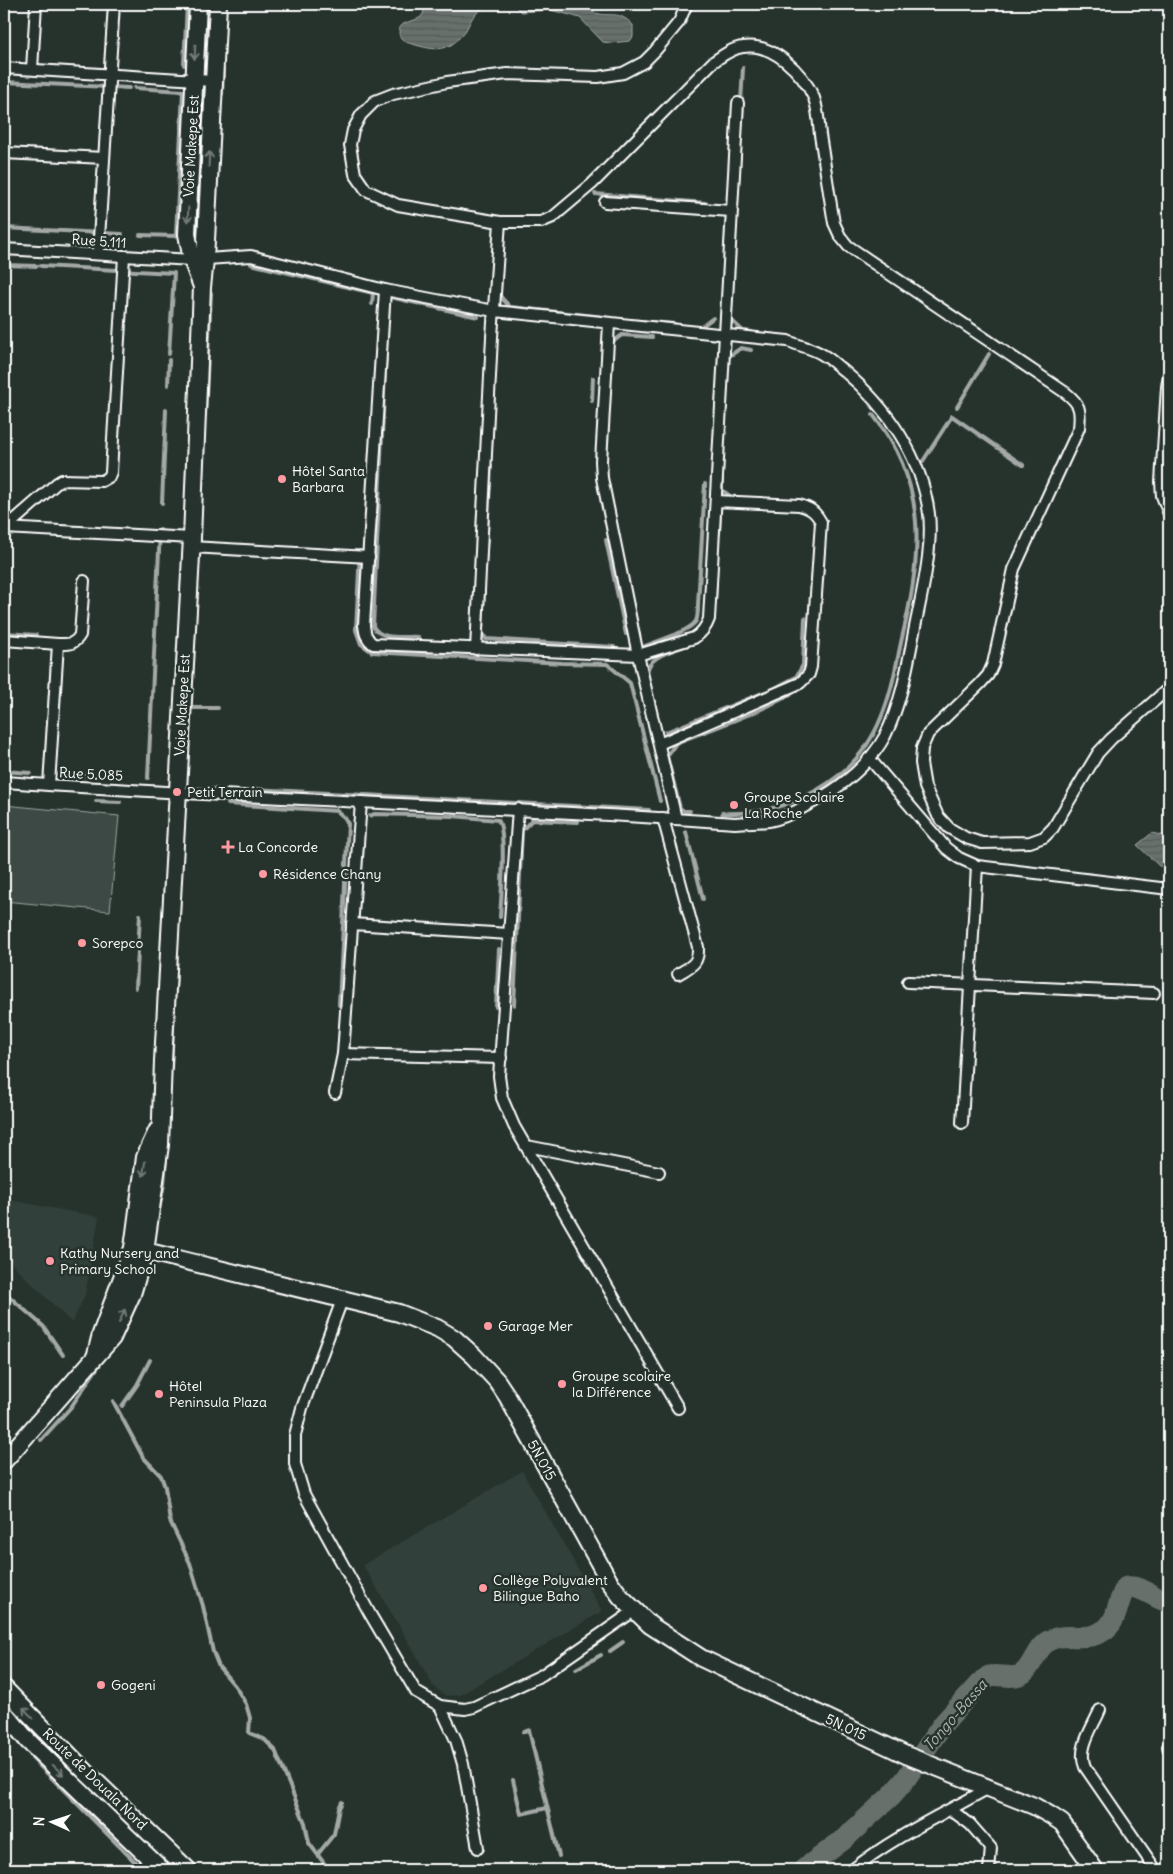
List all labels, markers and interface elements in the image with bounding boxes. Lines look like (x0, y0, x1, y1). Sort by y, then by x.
one-way arrow (191, 44, 200, 60)
street label: Voie Makepe Est (179, 94, 203, 197)
one-way arrow (205, 151, 214, 167)
one-way arrow (183, 206, 192, 222)
street label: Rue 5.111 (71, 230, 127, 252)
place label: Hôtel Santa Barbara (292, 462, 365, 496)
marker: Hôtel Santa Barbara (276, 473, 288, 485)
street label: Voie Makepe Est (170, 653, 194, 756)
street label: Rue 5.085 (59, 763, 123, 785)
place label: Petit Terrain (187, 783, 263, 801)
marker: Petit Terrain (171, 786, 183, 798)
place label: Groupe Scolaire La Roche (744, 788, 844, 822)
marker: Groupe Scolaire La Roche (728, 799, 740, 811)
place label: La Concorde (238, 838, 318, 856)
marker: La Concorde (222, 841, 234, 853)
place label: Résidence Chany (273, 865, 382, 883)
marker: Résidence Chany (257, 868, 269, 880)
place label: Sorepco (92, 934, 143, 952)
marker: Sorepco (76, 937, 88, 949)
one-way arrow (139, 1160, 149, 1176)
place label: Kathy Nursery and Primary School (60, 1244, 179, 1278)
marker: Kathy Nursery and Primary School (44, 1255, 56, 1267)
one-way arrow (117, 1309, 127, 1324)
place label: Garage Mer (498, 1317, 573, 1335)
marker: Garage Mer (482, 1320, 494, 1332)
place label: Groupe scolaire la Différence (572, 1367, 671, 1401)
place label: Hôtel Peninsula Plaza (169, 1377, 267, 1411)
marker: Groupe scolaire la Différence (556, 1378, 568, 1390)
marker: Hôtel Peninsula Plaza (153, 1388, 165, 1400)
street label: 5N.015 (524, 1437, 560, 1483)
place label: Collège Polyvalent Bilingue Baho (493, 1571, 608, 1605)
marker: Collège Polyvalent Bilingue Baho (477, 1582, 489, 1594)
water label: Tongo-Bassa (919, 1675, 992, 1754)
place label: Gogeni (111, 1676, 156, 1694)
marker: Gogeni (95, 1679, 107, 1691)
one-way arrow (22, 1707, 34, 1720)
street label: 5N.015 (823, 1710, 869, 1744)
street label: Route de Douala Nord (39, 1725, 151, 1833)
one-way arrow (52, 1764, 65, 1776)
north arrow (28, 1796, 78, 1846)

